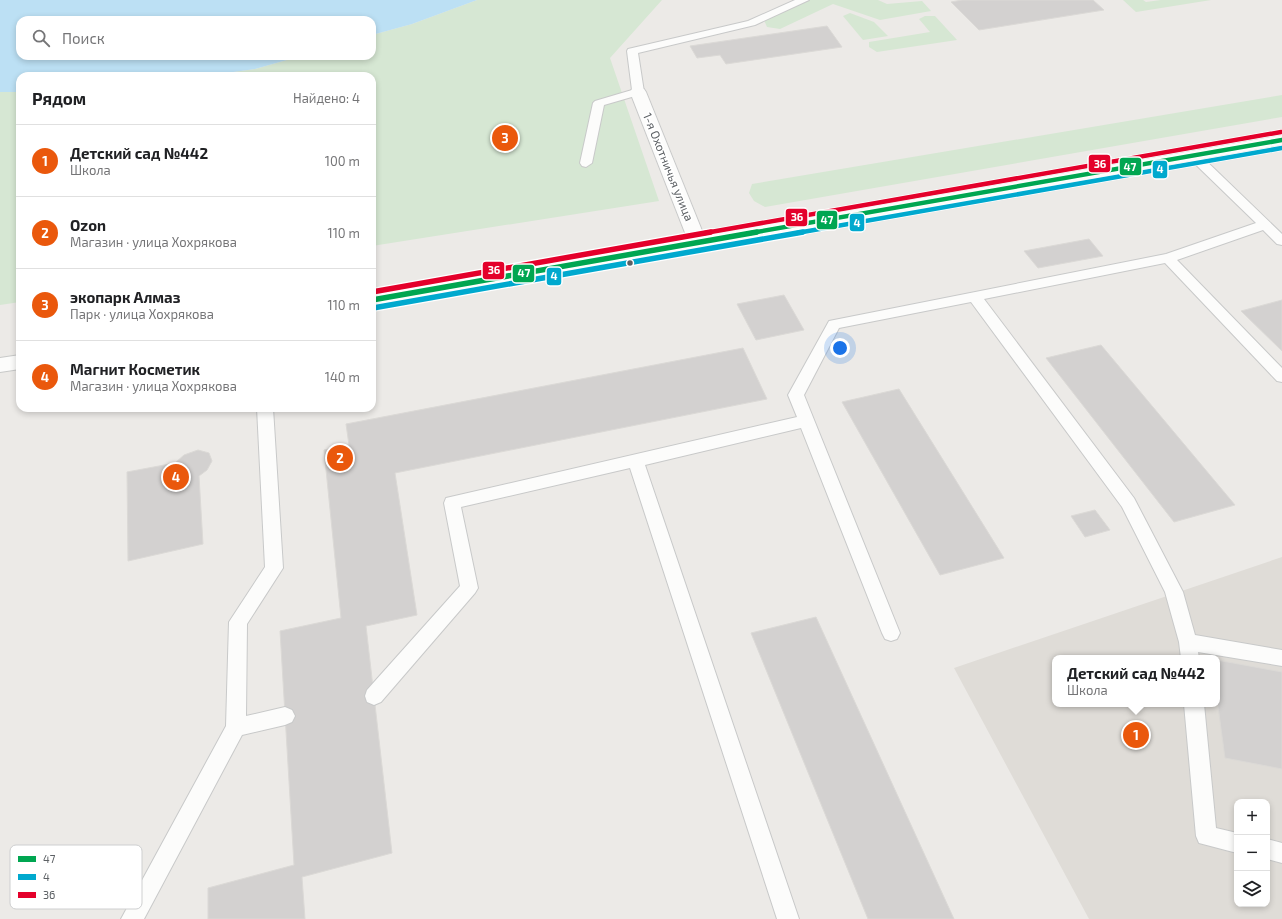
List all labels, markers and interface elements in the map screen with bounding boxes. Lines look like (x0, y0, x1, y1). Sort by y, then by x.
search box (16, 16, 376, 60)
icon: search (30, 27, 52, 49)
text: Поиск (62, 29, 105, 47)
text: Рядом (32, 88, 86, 108)
text: Найдено: 4 (293, 90, 360, 106)
street label: 1-я Охотничья улица (640, 110, 697, 223)
pin: 3 (492, 123, 518, 153)
text: Детский сад №442 (70, 144, 208, 162)
text: 1 (42, 153, 48, 169)
text: 100 m (325, 153, 360, 169)
line badge: 36 (1088, 154, 1111, 173)
text: 36 (1094, 157, 1107, 170)
line badge: 47 (1119, 157, 1142, 176)
text: 47 (1124, 160, 1137, 173)
line badge: 4 (1152, 160, 1168, 179)
text: Школа (70, 162, 111, 178)
text: 4 (1156, 162, 1164, 175)
line badge: 36 (785, 208, 808, 227)
text: 36 (791, 210, 804, 223)
line badge: 47 (816, 210, 838, 230)
text: 47 (821, 213, 834, 226)
line badge: 4 (849, 213, 865, 232)
text: Ozon (70, 216, 106, 234)
text: 4 (853, 216, 861, 229)
text: 2 (41, 225, 49, 241)
text: 110 m (328, 225, 360, 241)
text: Магазин · улица Хохрякова (70, 234, 237, 250)
unlabelled marker (625, 258, 635, 268)
line badge: 36 (482, 261, 505, 280)
text: 36 (488, 263, 501, 276)
line badge: 47 (512, 264, 535, 283)
text: 47 (518, 266, 531, 279)
line badge: 4 (546, 267, 562, 286)
text: 4 (550, 269, 558, 282)
text: экопарк Алмаз (70, 288, 180, 306)
text: 3 (41, 297, 49, 313)
text: 110 m (328, 297, 360, 313)
text: Парк · улица Хохрякова (70, 306, 214, 322)
your location (830, 338, 850, 358)
text: Магнит Косметик (70, 360, 200, 378)
text: 4 (41, 369, 49, 385)
text: 140 m (325, 369, 360, 385)
text: Магазин · улица Хохрякова (70, 378, 237, 394)
pin: 2 (327, 443, 353, 473)
pin: 4 (163, 462, 189, 492)
popup (1052, 655, 1220, 707)
text: Детский сад №442 (1067, 664, 1205, 682)
text: Школа (1067, 682, 1108, 698)
pin: 1 (1123, 720, 1149, 750)
map controls (1234, 799, 1270, 907)
button: + (1234, 799, 1270, 835)
button: − (1234, 835, 1270, 871)
legend (10, 845, 142, 909)
text: 47 (43, 852, 56, 865)
text: 4 (43, 870, 50, 883)
button: layers (1234, 871, 1270, 907)
text: 36 (43, 888, 55, 901)

